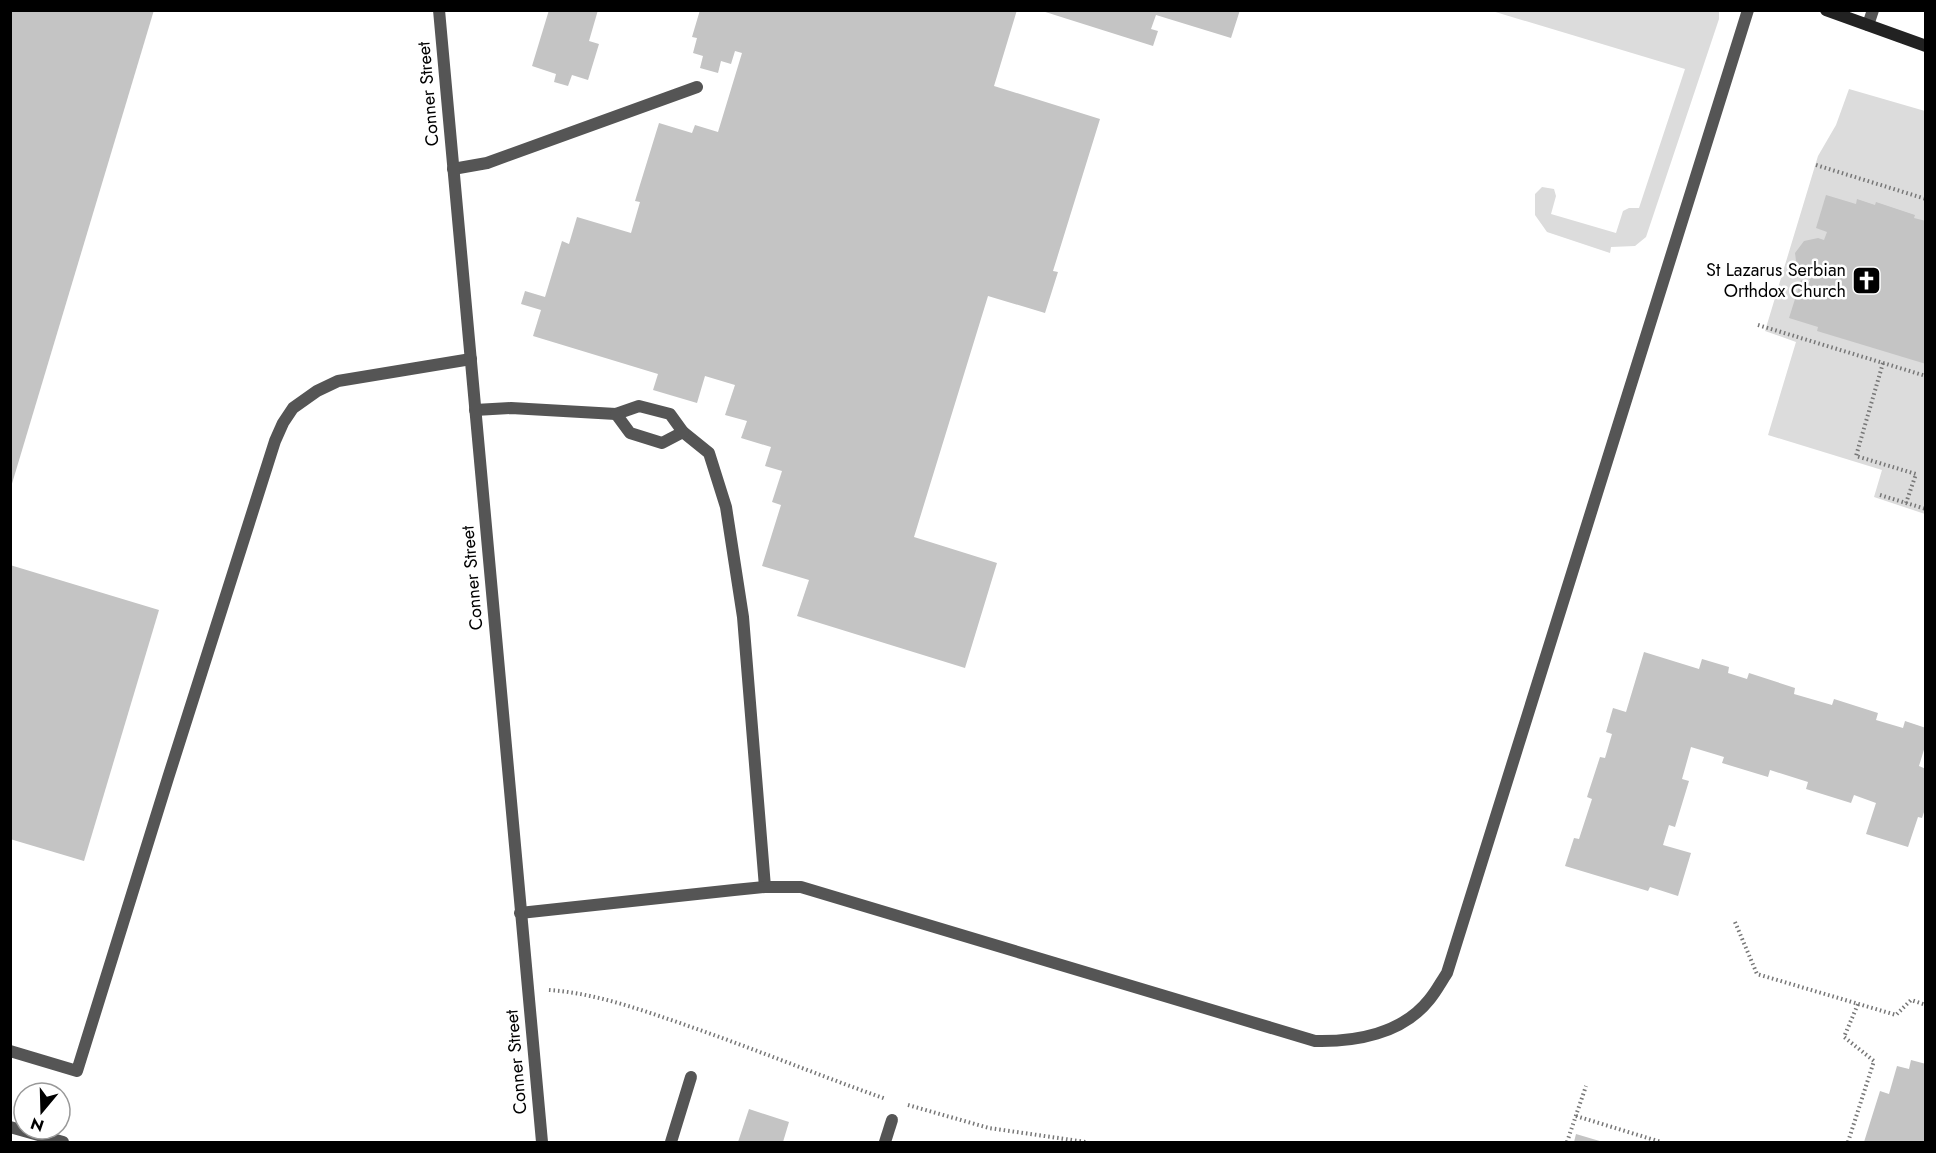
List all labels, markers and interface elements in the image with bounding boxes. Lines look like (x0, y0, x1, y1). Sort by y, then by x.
street label: Conner Street (410, 40, 446, 147)
place label: St Lazarus Serbian Orthdox Church (1706, 257, 1846, 304)
church icon: St Lazarus Serbian Orthdox Church (1851, 264, 1883, 296)
street label: Conner Street (454, 524, 490, 631)
street label: Conner Street (498, 1008, 534, 1115)
north arrow (12, 1081, 72, 1141)
text: N (28, 1112, 47, 1138)

